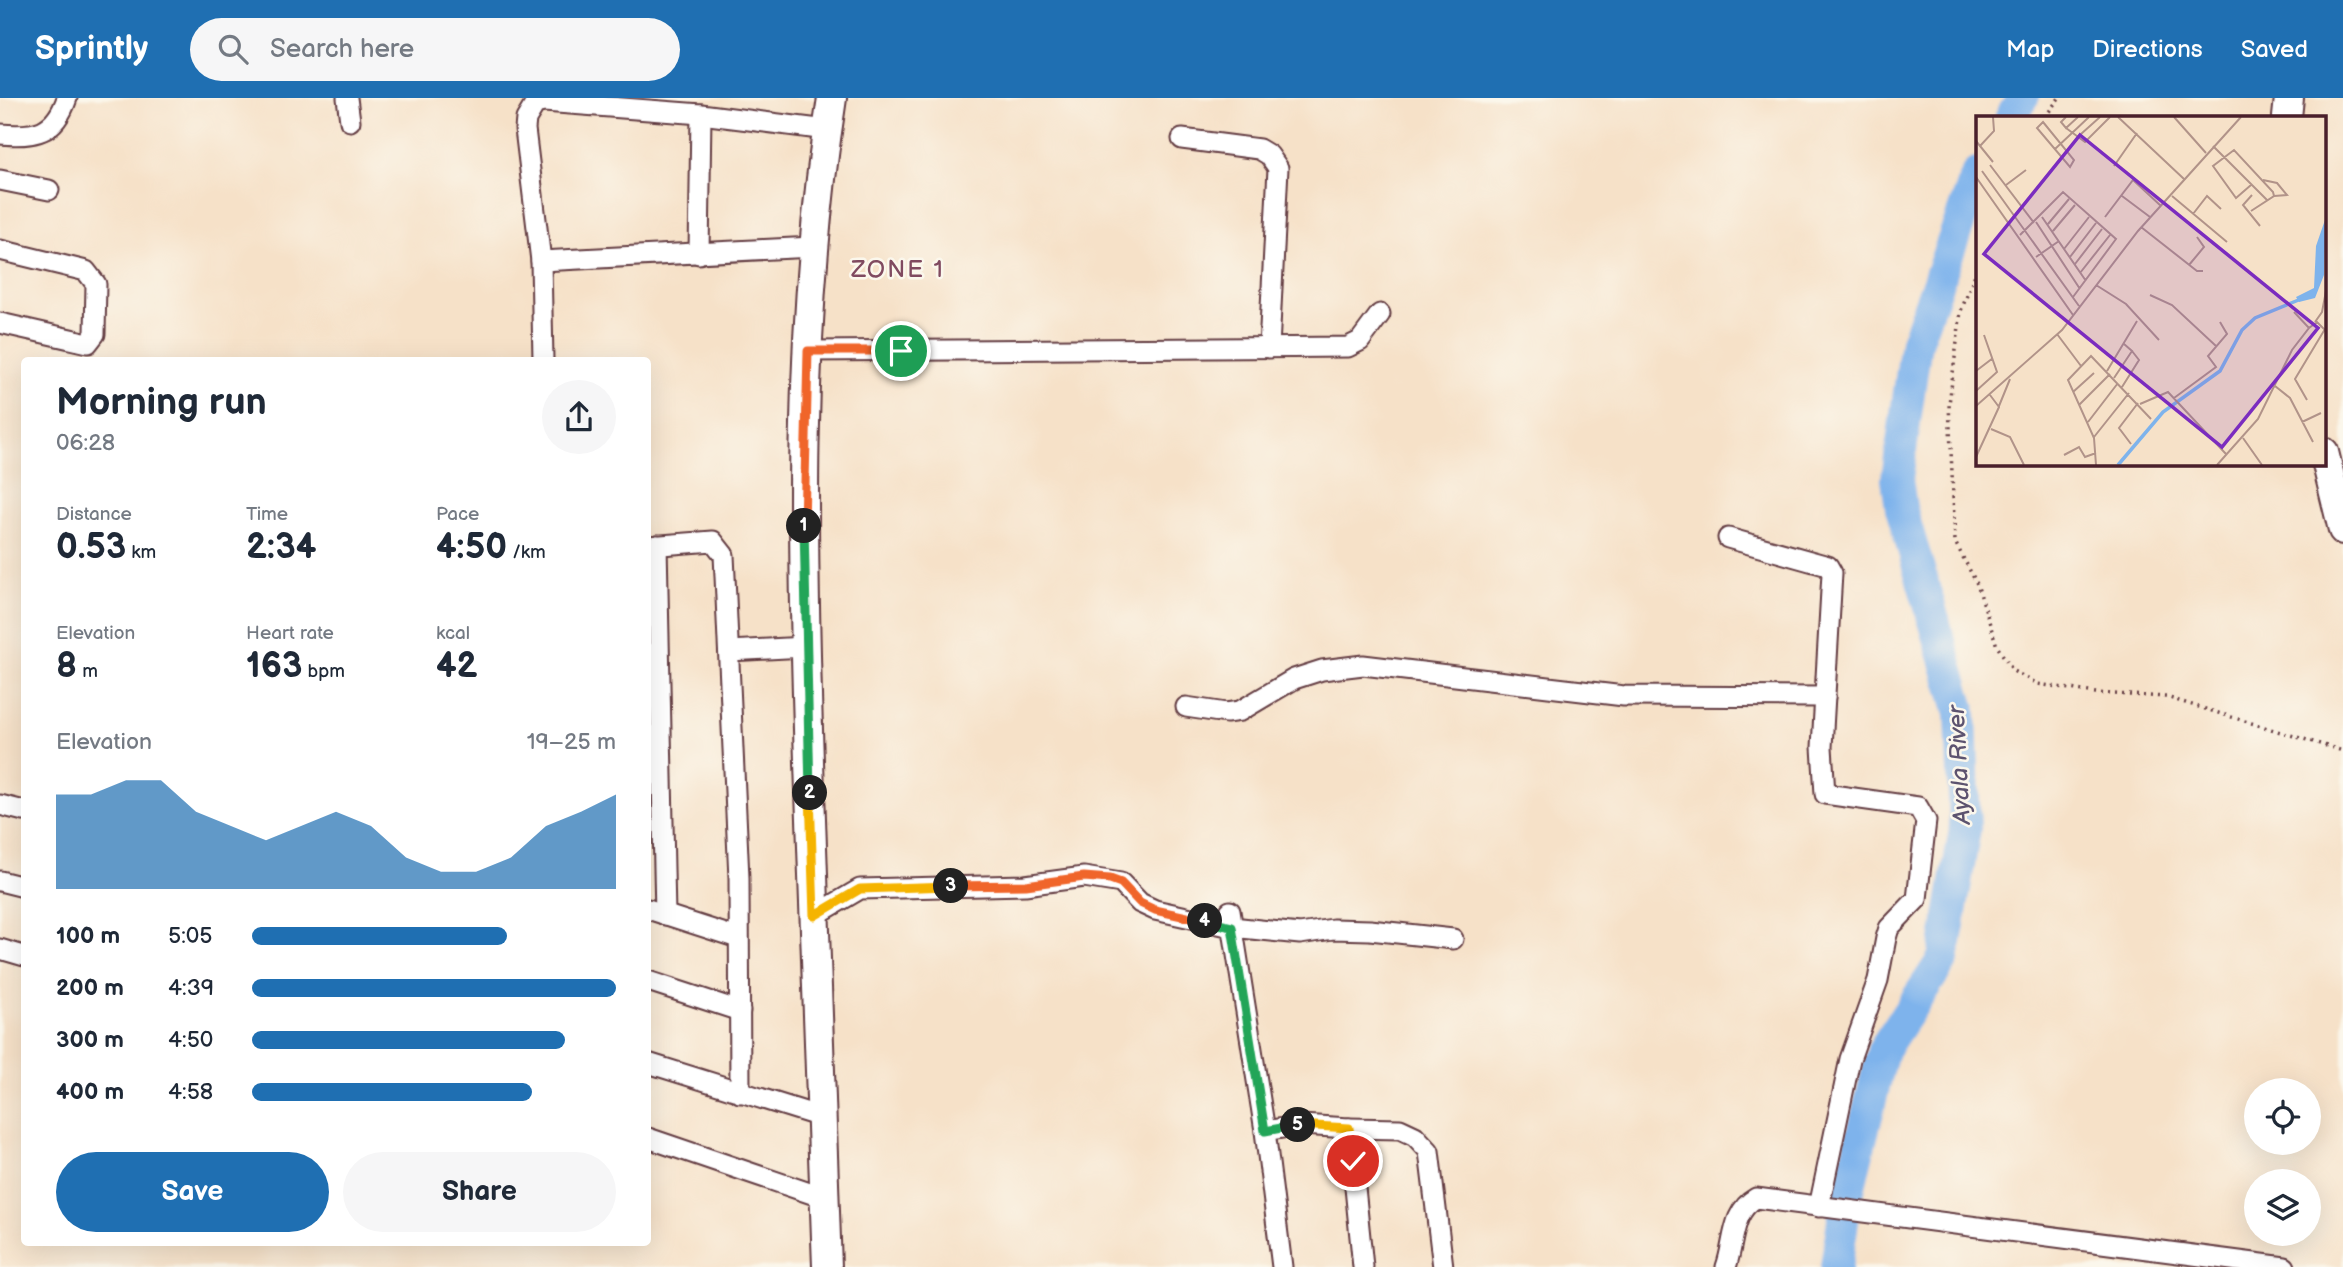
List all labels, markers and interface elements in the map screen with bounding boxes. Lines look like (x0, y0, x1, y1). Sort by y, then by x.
search box (190, 18, 680, 81)
text: Sprintly (35, 29, 148, 69)
icon: search (214, 30, 252, 68)
text: Search here (270, 34, 414, 65)
text: Map (2006, 35, 2054, 64)
text: Directions (2092, 35, 2203, 64)
text: Saved (2241, 35, 2308, 64)
inset map (1976, 116, 2326, 466)
district label: ZONE 1 (850, 255, 945, 284)
pin (871, 321, 931, 381)
icon: arrive (882, 332, 920, 370)
text: Morning run (56, 380, 267, 425)
button: share (542, 380, 616, 454)
text: 06:28 (56, 429, 115, 457)
text: Distance (56, 503, 132, 526)
text: Time (246, 503, 288, 526)
text: Pace (436, 503, 479, 526)
pin: 1 (786, 508, 822, 544)
text: 1 (800, 514, 808, 537)
text: 0.53 (56, 526, 126, 569)
text: 2:34 (246, 526, 316, 569)
text: 4:50 (436, 526, 507, 569)
text: km (126, 541, 156, 564)
text: /km (507, 541, 546, 564)
text: Elevation (56, 622, 135, 645)
text: Heart rate (246, 622, 334, 645)
text: kcal (436, 622, 470, 645)
text: 8 (56, 645, 77, 688)
text: 163 (246, 645, 302, 688)
text: 42 (436, 645, 478, 688)
text: m (77, 660, 98, 683)
text: bpm (302, 660, 345, 683)
water label: Ayala River (1942, 702, 1977, 826)
text: Elevation (56, 728, 152, 756)
text: 19–25 m (527, 728, 616, 756)
pin: 2 (792, 776, 828, 810)
text: 2 (804, 781, 815, 804)
pin: 3 (934, 868, 968, 904)
text: 3 (945, 874, 956, 897)
pin: 4 (1188, 904, 1222, 938)
text: 4 (1199, 909, 1210, 932)
text: 100 m (56, 922, 120, 950)
text: 5:05 (168, 922, 213, 950)
text: 200 m (56, 974, 124, 1002)
text: 4:39 (168, 974, 214, 1002)
text: 300 m (56, 1026, 124, 1054)
text: 4:50 (168, 1026, 213, 1054)
text: 400 m (56, 1078, 124, 1106)
text: 4:58 (168, 1078, 213, 1106)
map controls (2244, 1078, 2321, 1246)
button: locate (2244, 1078, 2321, 1155)
pin: 5 (1280, 1108, 1316, 1142)
text: 5 (1292, 1113, 1303, 1136)
pin (1323, 1131, 1383, 1191)
icon: check (1334, 1142, 1372, 1180)
button: Save (56, 1152, 329, 1232)
button: Share (343, 1152, 616, 1232)
button: layers (2244, 1169, 2321, 1246)

